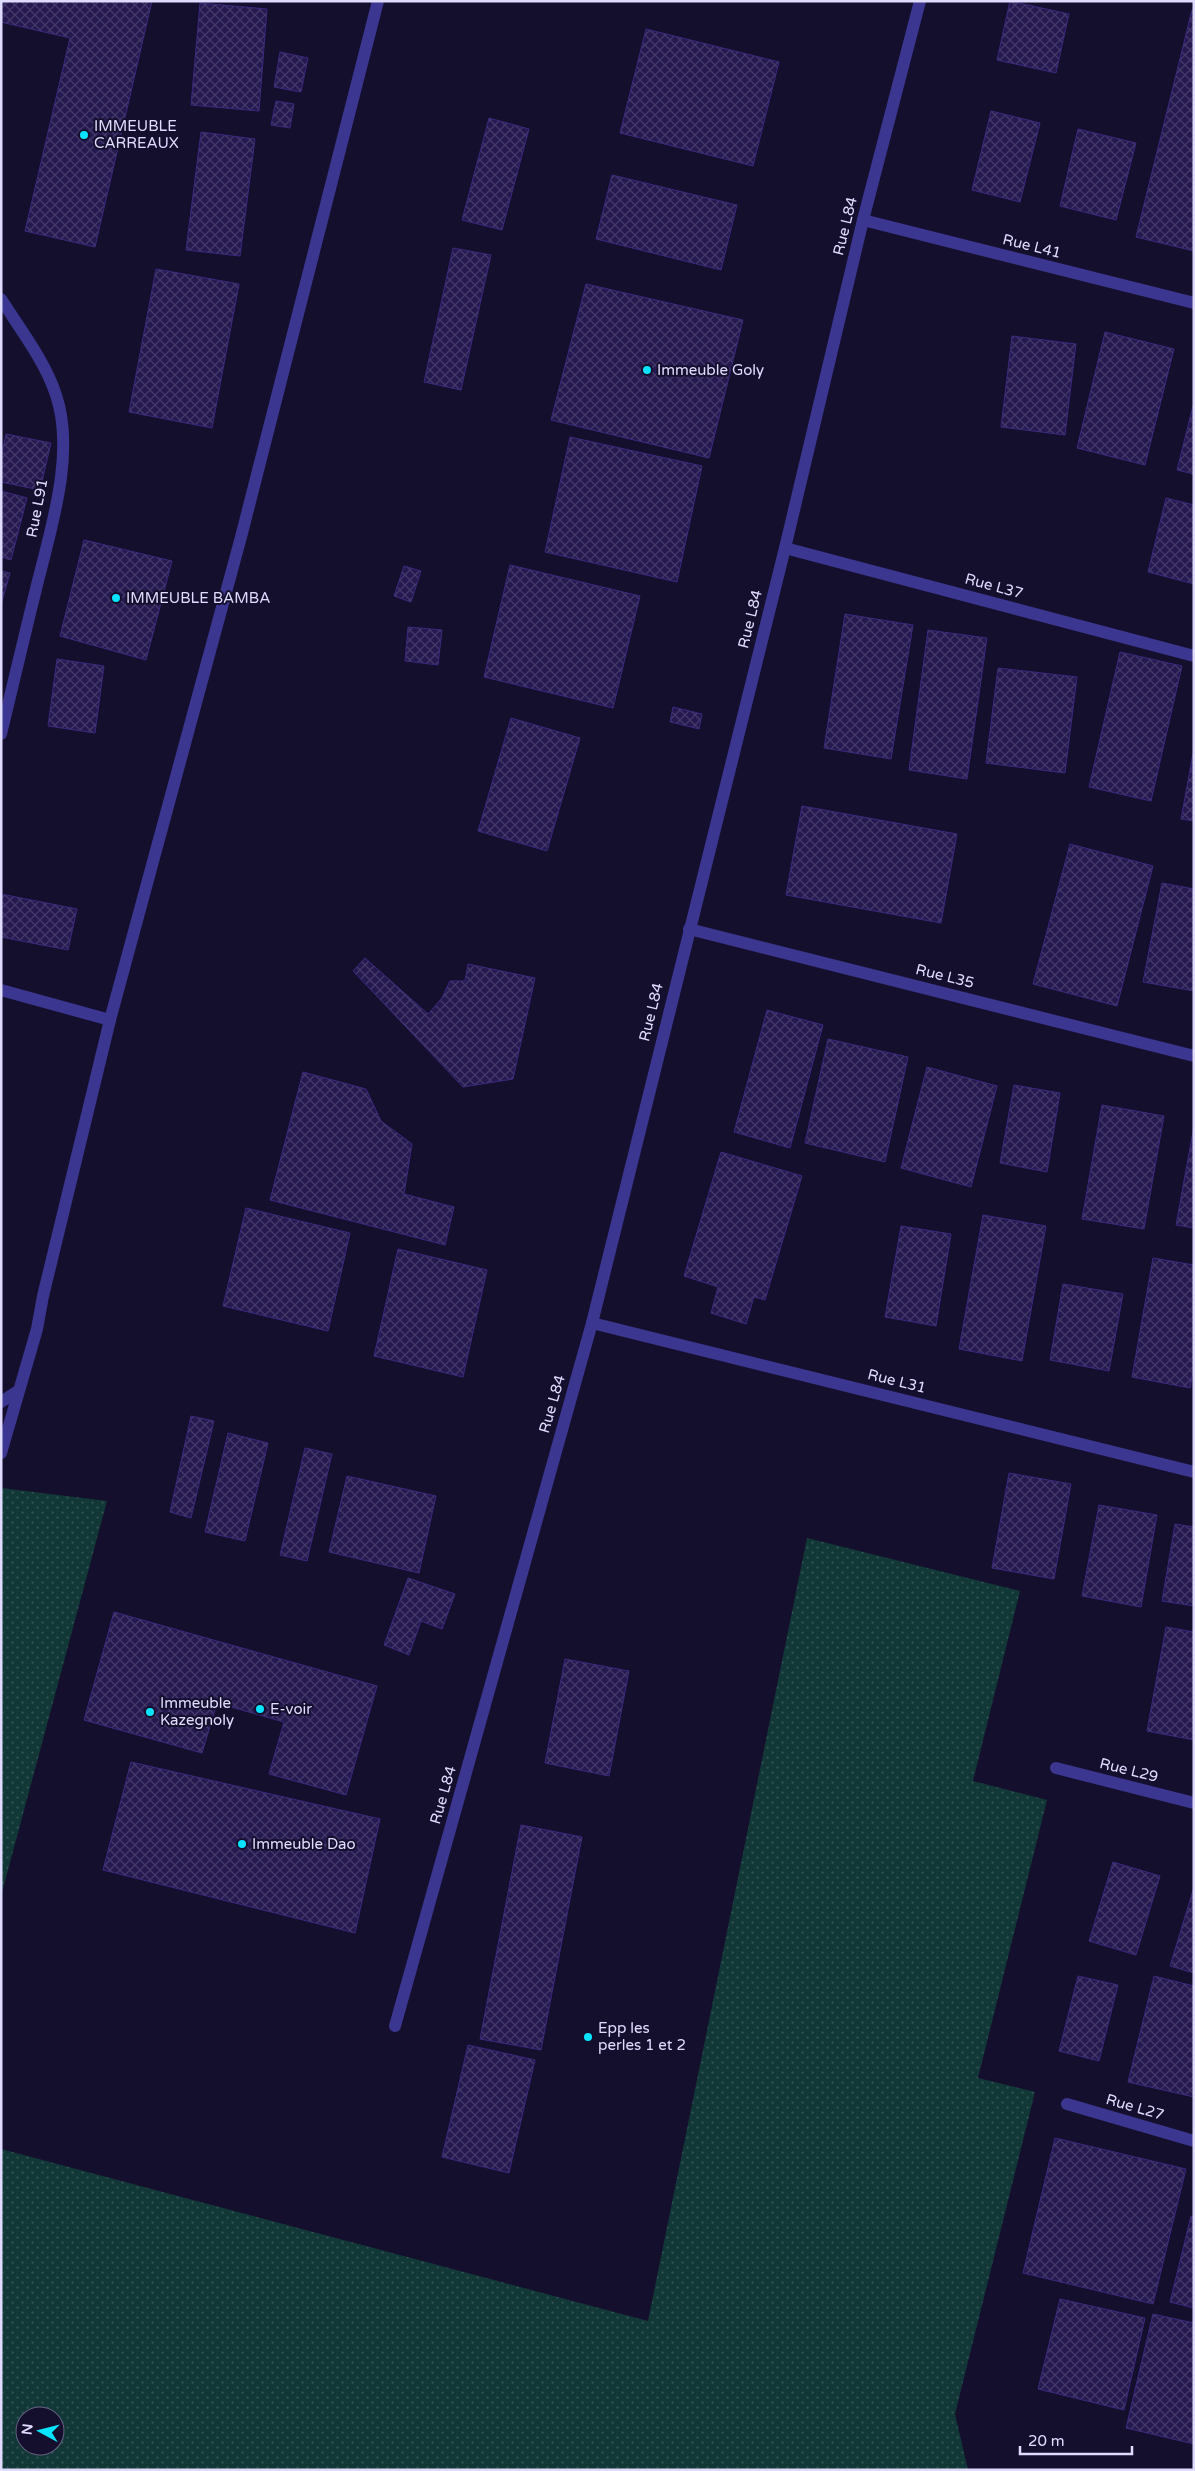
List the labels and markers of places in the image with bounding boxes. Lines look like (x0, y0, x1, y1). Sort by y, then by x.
place label: IMMEUBLE CARREAUX (94, 117, 179, 152)
marker: IMMEUBLE CARREAUX (78, 129, 90, 141)
place label: Immeuble Goly (657, 361, 764, 379)
marker: Immeuble Goly (641, 364, 653, 376)
place label: IMMEUBLE BAMBA (126, 589, 270, 607)
marker: IMMEUBLE BAMBA (110, 592, 122, 604)
place label: Immeuble Kazegnoly (160, 1694, 234, 1729)
place label: E-voir (270, 1700, 312, 1718)
marker: E-voir (254, 1703, 266, 1715)
marker: Immeuble Kazegnoly (144, 1706, 156, 1718)
place label: Immeuble Dao (252, 1835, 356, 1853)
marker: Immeuble Dao (236, 1838, 248, 1850)
place label: Epp les perles 1 et 2 (598, 2019, 686, 2054)
marker: Epp les perles 1 et 2 (582, 2031, 594, 2043)

